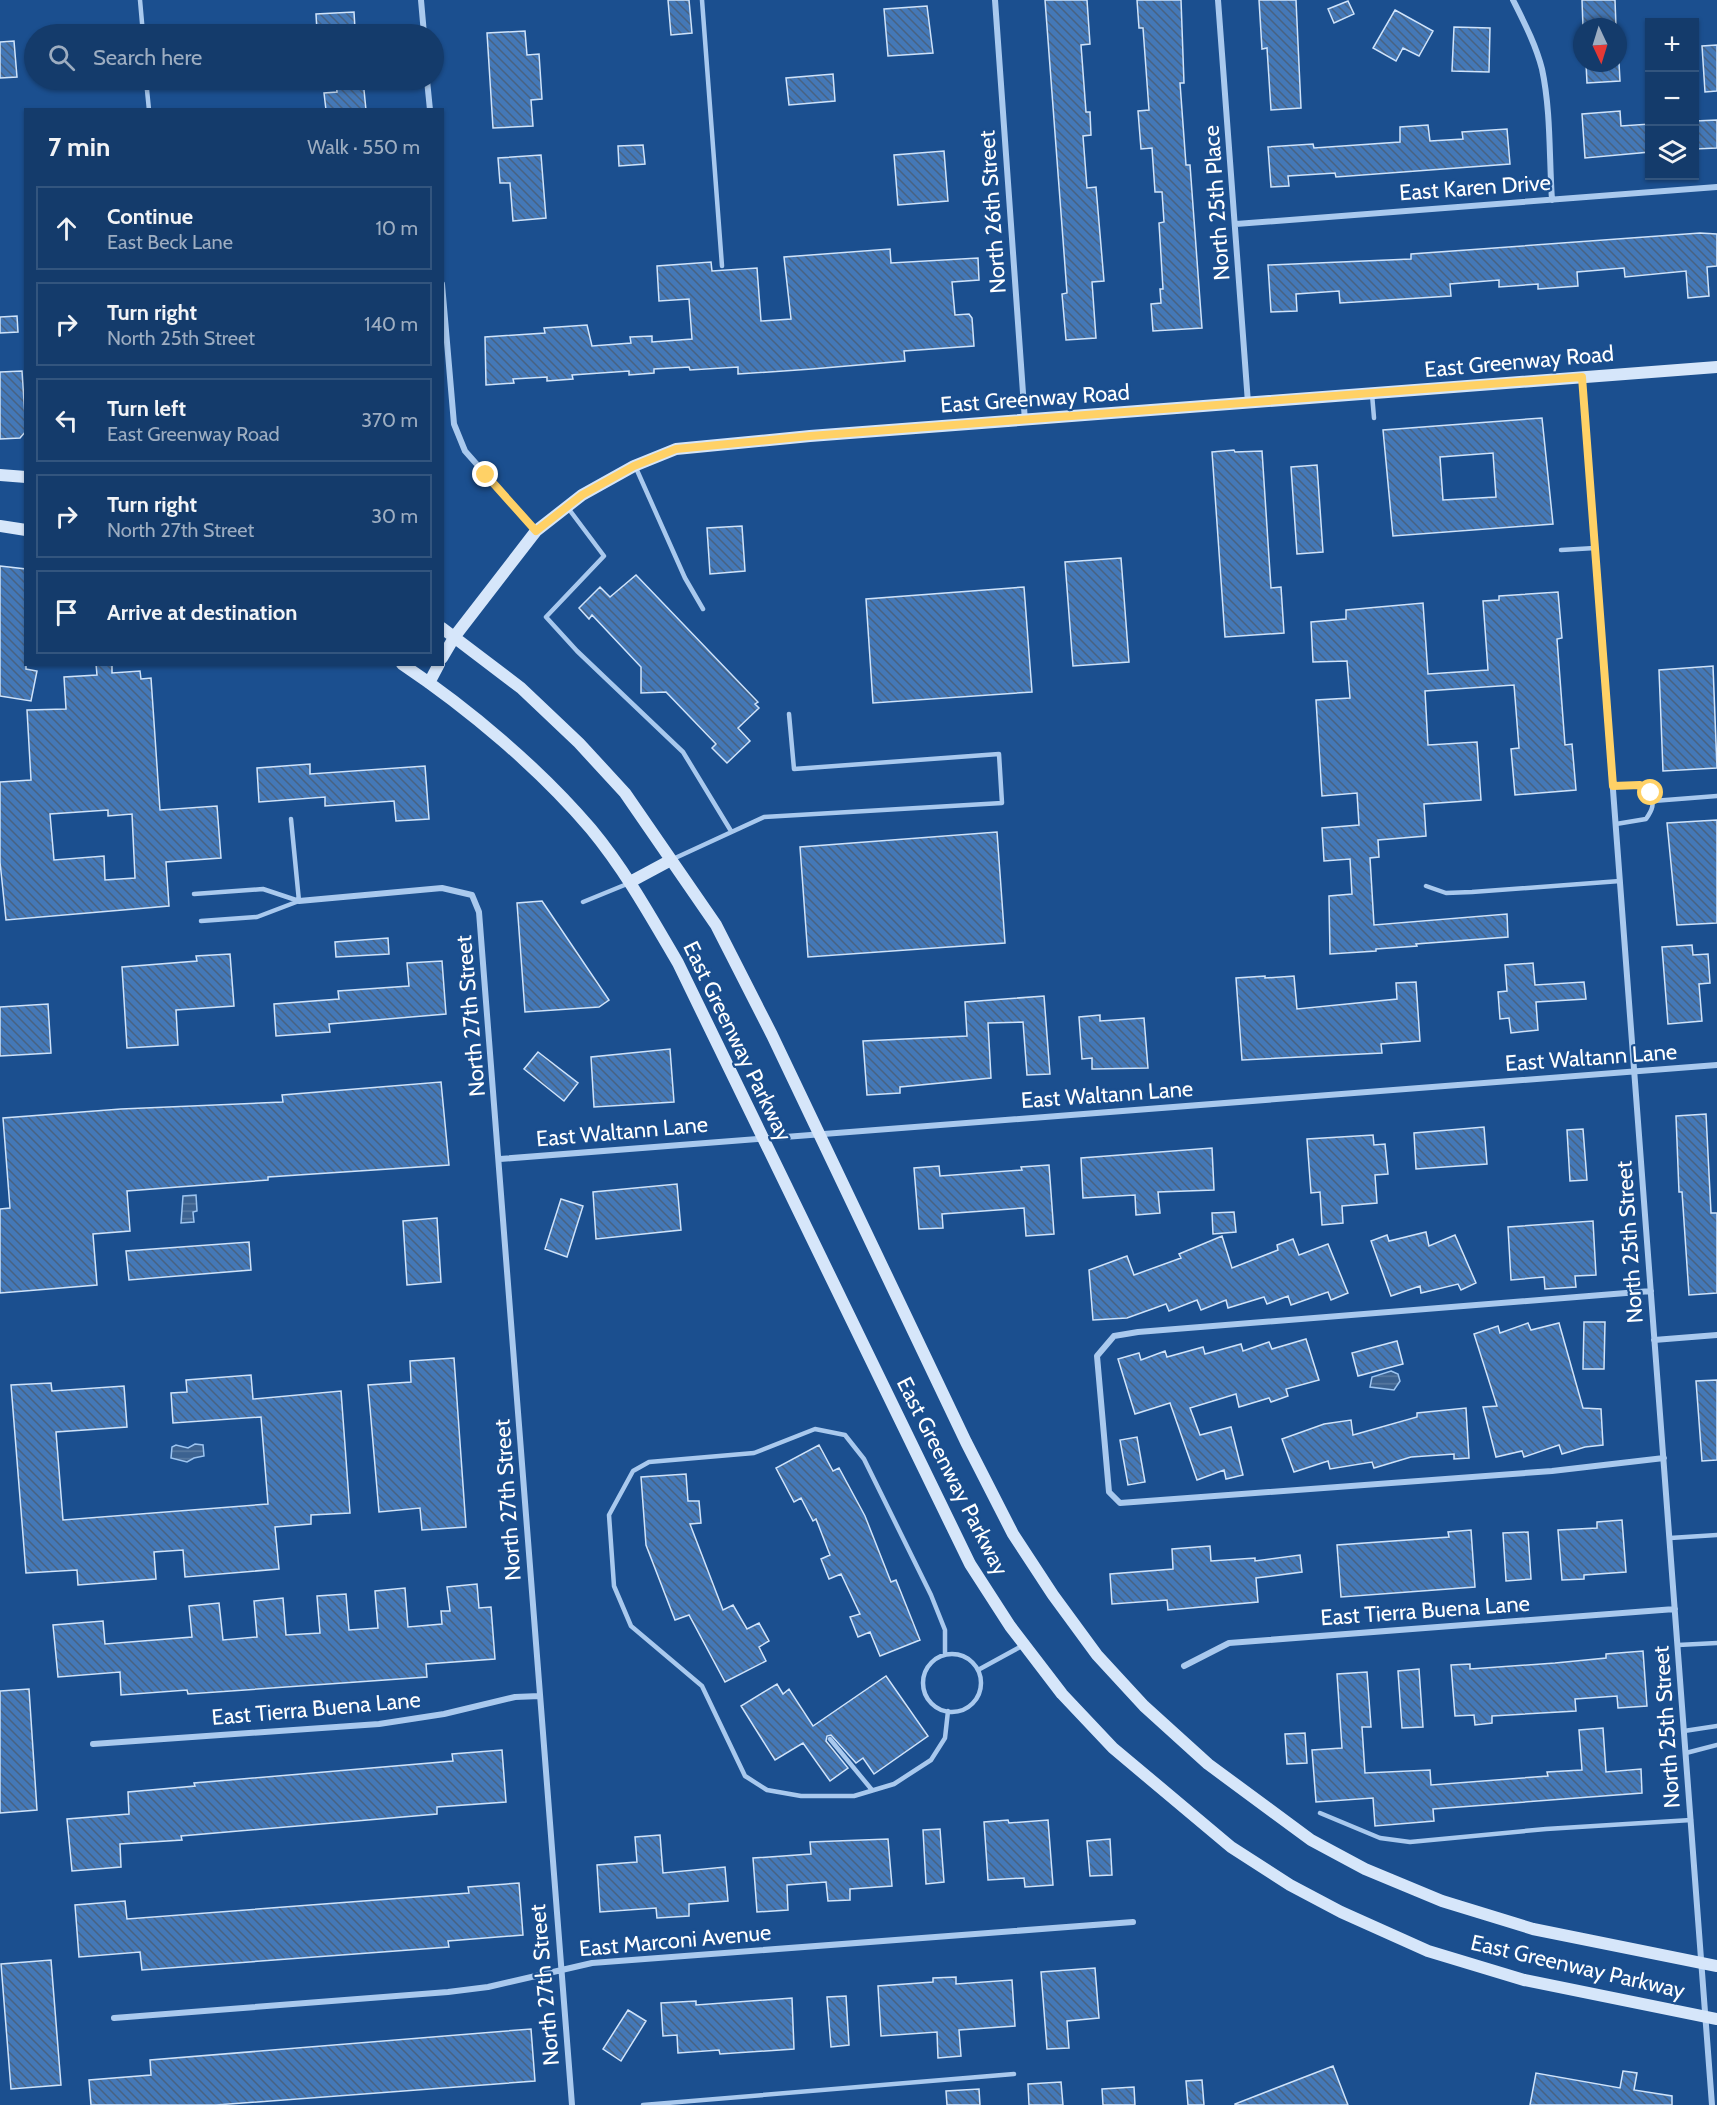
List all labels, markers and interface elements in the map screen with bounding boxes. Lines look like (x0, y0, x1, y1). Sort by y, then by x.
north arrow (1573, 18, 1627, 72)
map controls (1645, 18, 1699, 180)
button: + (1645, 18, 1699, 72)
search box (24, 24, 444, 90)
icon: search (45, 41, 78, 74)
text: Search here (93, 44, 202, 71)
button: − (1645, 72, 1699, 126)
street label: North 25th Place (1198, 124, 1235, 281)
button: layers (1645, 126, 1699, 180)
street label: North 26th Street (973, 129, 1012, 294)
text: 7 min (48, 131, 110, 163)
text: Walk · 550 m (307, 135, 420, 159)
street label: East Karen Drive (1398, 169, 1552, 206)
text: Continue (107, 203, 193, 230)
icon: ahead (50, 212, 83, 245)
text: 10 m (375, 216, 418, 240)
text: East Beck Lane (107, 230, 233, 254)
text: Turn right (107, 299, 197, 326)
icon: right (50, 308, 83, 341)
text: 140 m (364, 312, 418, 336)
text: North 25th Street (107, 326, 255, 350)
street label: East Greenway Road (1423, 340, 1615, 383)
street label: East Greenway Road (939, 378, 1131, 419)
text: Turn left (107, 395, 186, 422)
icon: left (50, 404, 83, 437)
text: 370 m (361, 408, 418, 432)
text: East Greenway Road (107, 422, 280, 446)
route end (472, 461, 498, 487)
text: Turn right (107, 491, 197, 518)
icon: right (50, 500, 83, 533)
text: 30 m (371, 504, 418, 528)
text: North 27th Street (107, 518, 254, 542)
icon: arrive (50, 596, 83, 629)
text: Arrive at destination (107, 599, 297, 626)
route start (1637, 779, 1663, 805)
street label: North 27th Street (450, 934, 491, 1098)
street label: East Greenway Parkway (677, 937, 798, 1146)
street label: East Waltann Lane (1504, 1038, 1678, 1077)
street label: East Waltann Lane (1020, 1075, 1194, 1114)
street label: East Waltann Lane (535, 1111, 709, 1152)
street label: North 25th Street (1610, 1159, 1649, 1324)
street label: East Greenway Parkway (891, 1373, 1014, 1580)
street label: North 27th Street (488, 1418, 527, 1582)
street label: East Tierra Buena Lane (1319, 1590, 1531, 1631)
street label: North 25th Street (1647, 1644, 1686, 1809)
street label: East Tierra Buena Lane (210, 1686, 422, 1731)
street label: North 27th Street (524, 1903, 565, 2067)
street label: East Marconi Avenue (578, 1919, 772, 1962)
street label: East Greenway Parkway (1468, 1929, 1688, 2004)

